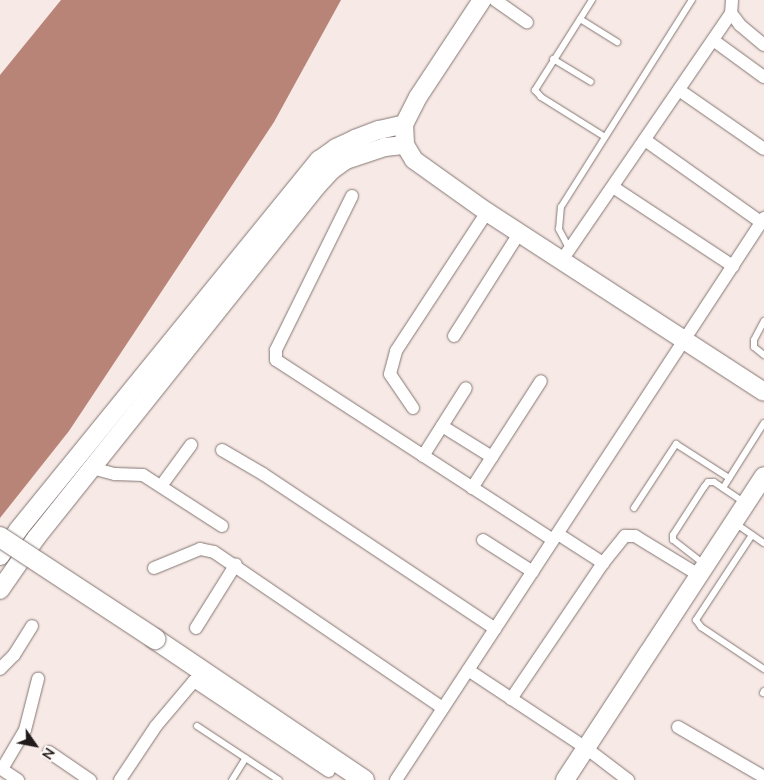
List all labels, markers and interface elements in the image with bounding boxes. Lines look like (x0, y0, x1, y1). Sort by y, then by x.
north arrow (10, 720, 60, 770)
text: N (37, 744, 59, 763)

